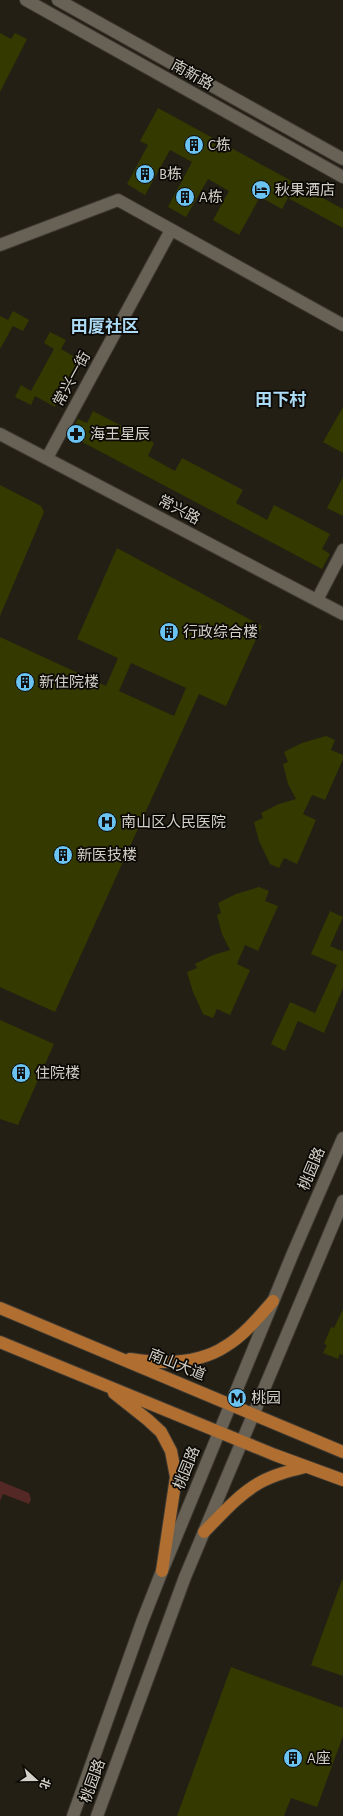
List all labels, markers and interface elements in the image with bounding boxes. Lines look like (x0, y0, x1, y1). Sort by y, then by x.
street label: 南新路 (169, 57, 216, 92)
building icon: C栋 (183, 134, 205, 156)
place label: C栋 (208, 136, 231, 153)
building icon: B栋 (134, 163, 156, 185)
place label: B栋 (159, 165, 182, 182)
hotel icon: 秋果酒店 (250, 179, 272, 201)
place label: 秋果酒店 (275, 182, 335, 198)
building icon: A栋 (174, 186, 196, 208)
place label: A栋 (199, 188, 223, 205)
district label: 田厦社区 (71, 317, 139, 335)
street label: 常兴一街 (50, 349, 93, 409)
district label: 田下村 (256, 390, 307, 408)
pharmacy icon: 海王星辰 (65, 423, 87, 445)
place label: 海王星辰 (90, 426, 150, 442)
street label: 常兴路 (156, 492, 203, 527)
building icon: 行政综合楼 (158, 621, 180, 643)
place label: 行政综合楼 (183, 624, 258, 640)
building icon: 新住院楼 (14, 671, 36, 693)
place label: 新住院楼 (39, 674, 99, 690)
hospital icon: 南山区人民医院 (96, 811, 118, 833)
place label: 南山区人民医院 (121, 814, 226, 830)
building icon: 新医技楼 (52, 844, 74, 866)
place label: 新医技楼 (77, 847, 137, 863)
building icon: 住院楼 (10, 1062, 32, 1084)
place label: 住院楼 (35, 1065, 80, 1081)
street label: 桃园路 (295, 1145, 328, 1193)
street label: 南山大道 (146, 1346, 208, 1383)
metro station icon: 桃园 (226, 1387, 248, 1409)
place label: 桃园 (251, 1390, 281, 1406)
street label: 桃园路 (171, 1444, 202, 1492)
building icon: A座 (282, 1747, 304, 1769)
place label: A座 (307, 1750, 331, 1766)
street label: 桃园路 (77, 1757, 108, 1805)
north arrow (16, 1760, 56, 1800)
text: 北 (38, 1776, 52, 1791)

